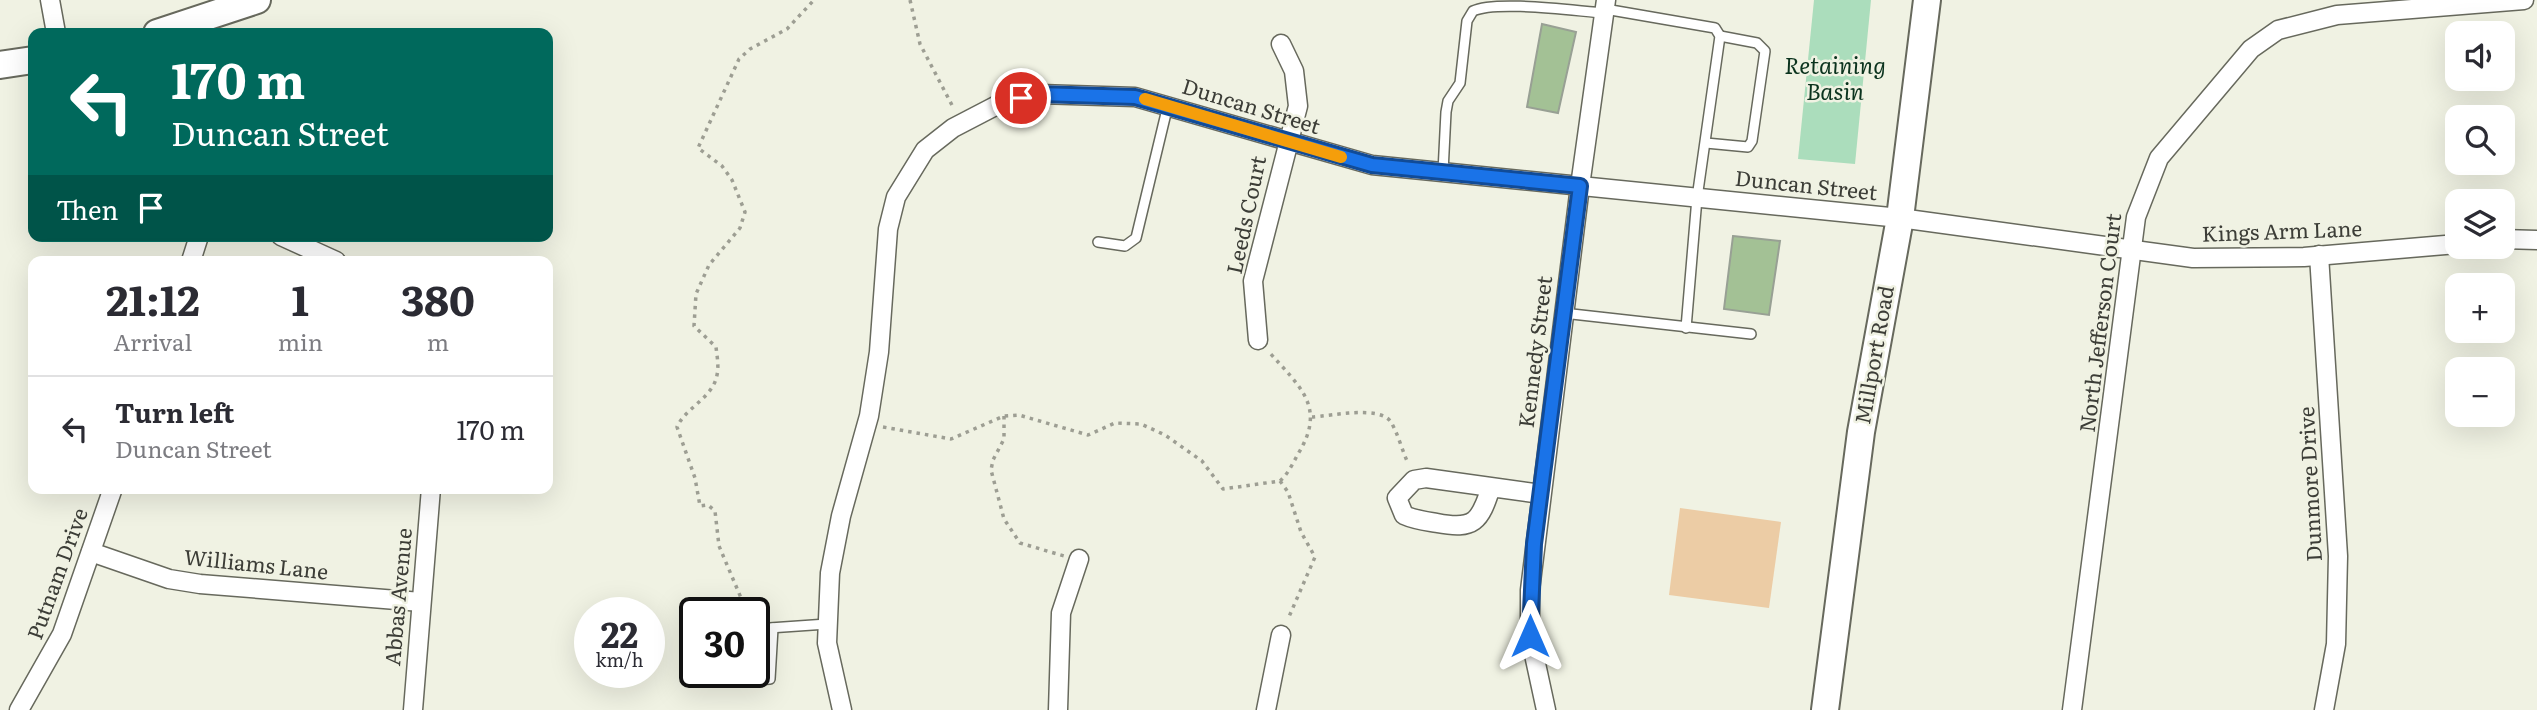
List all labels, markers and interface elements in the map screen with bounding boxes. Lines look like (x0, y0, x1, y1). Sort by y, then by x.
map controls (2445, 21, 2515, 427)
button: sound (2445, 21, 2515, 91)
text: 170 m (171, 41, 305, 114)
water label: Retaining Basin (1784, 47, 1886, 107)
icon: left (56, 56, 147, 147)
pin (991, 68, 1051, 128)
street label: Duncan Street (1179, 69, 1325, 140)
icon: arrive (1002, 79, 1040, 117)
button: search (2445, 105, 2515, 175)
text: Duncan Street (171, 108, 389, 156)
street label: Leeds Court (1217, 152, 1272, 277)
street label: Duncan Street (1734, 161, 1879, 206)
text: Then (56, 189, 118, 228)
icon: arrive (132, 189, 170, 227)
button: layers (2445, 189, 2515, 259)
street label: North Jefferson Court (2070, 211, 2127, 434)
street label: Kings Arm Lane (2201, 211, 2363, 248)
text: 21:12 (106, 267, 200, 329)
text: 1 (292, 267, 309, 329)
text: 380 (401, 267, 475, 329)
street label: Kennedy Street (1509, 273, 1558, 430)
button: + (2445, 273, 2515, 343)
street label: Millport Road (1845, 283, 1900, 426)
text: Arrival (114, 324, 192, 358)
text: min (278, 324, 323, 358)
text: m (427, 324, 449, 358)
button: − (2445, 357, 2515, 427)
text: Turn left (115, 392, 234, 431)
street label: Dunmore Drive (2289, 406, 2328, 563)
text: 170 m (457, 409, 525, 448)
icon: left (56, 410, 94, 448)
text: Duncan Street (115, 431, 272, 465)
street label: Putnam Drive (17, 503, 94, 643)
street label: Abbas Avenue (375, 526, 418, 667)
street label: Williams Lane (183, 540, 330, 586)
speed limit sign: 30 (679, 597, 770, 688)
position arrow (1493, 599, 1567, 673)
text: 22 (601, 607, 638, 659)
text: km/h (596, 646, 643, 673)

